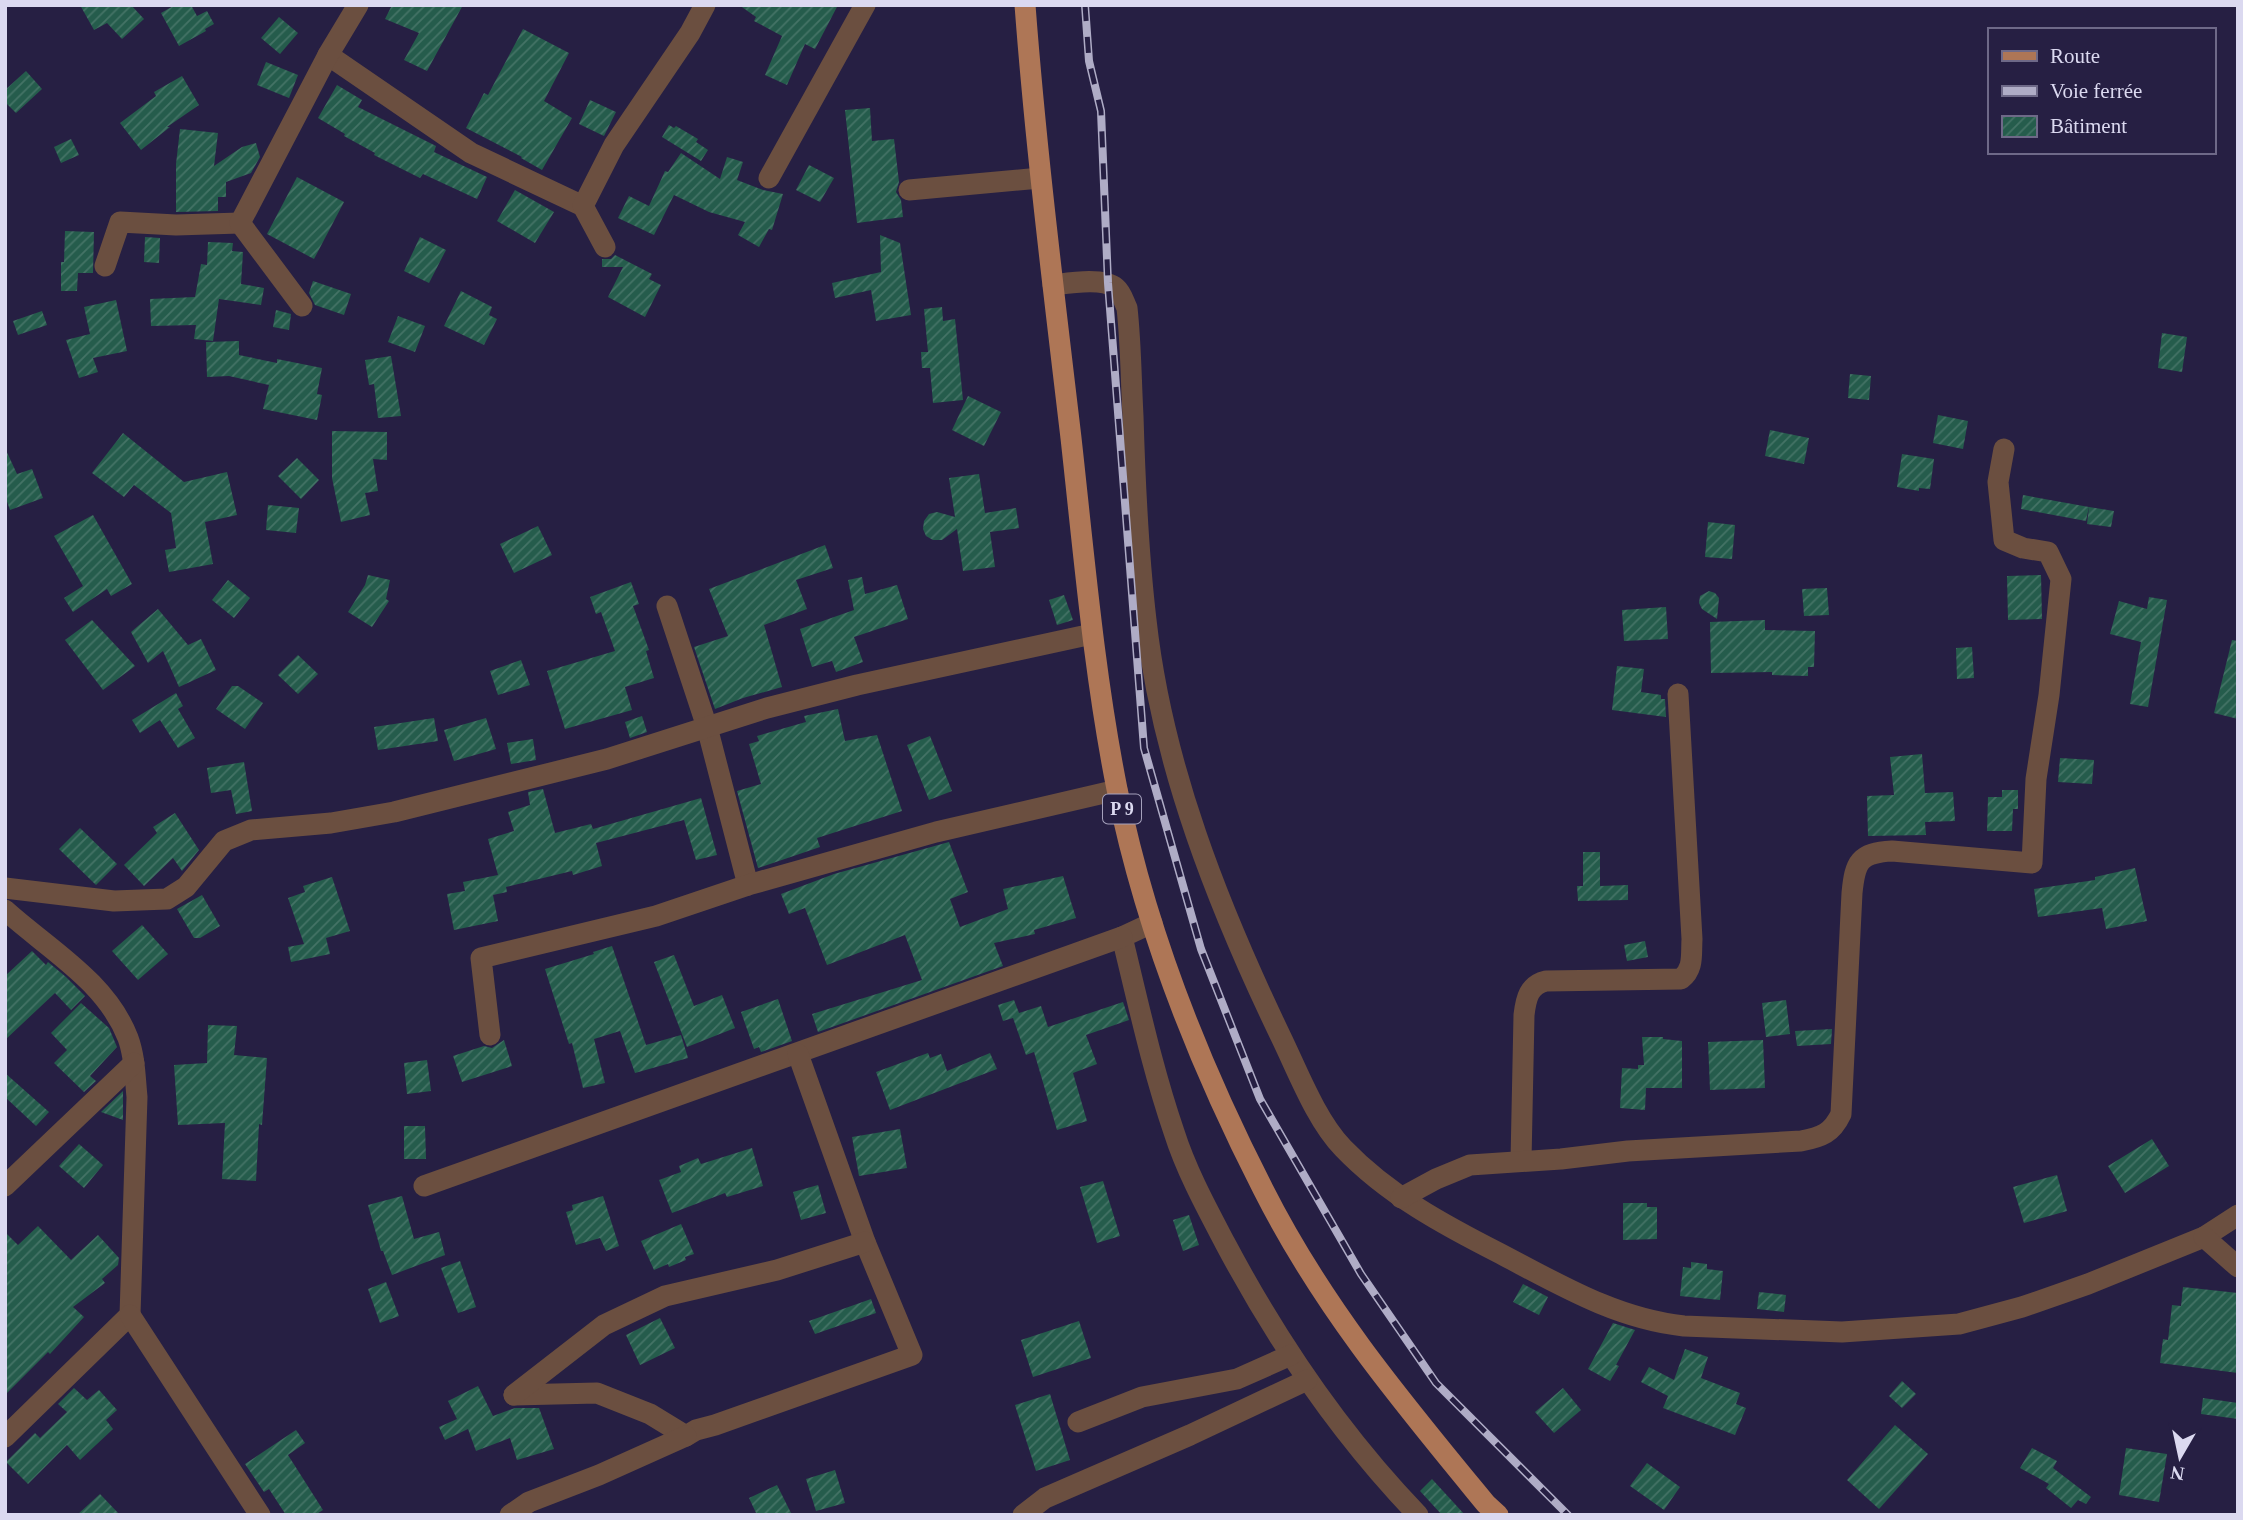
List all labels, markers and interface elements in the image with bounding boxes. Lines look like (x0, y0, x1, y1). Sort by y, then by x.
legend (1988, 28, 2215, 154)
text: Route (2050, 44, 2100, 68)
text: Voie ferrée (2050, 79, 2142, 103)
text: Bâtiment (2050, 114, 2127, 138)
road number: P 9 (1103, 794, 1141, 824)
north arrow (2145, 1422, 2215, 1492)
text: N (2169, 1462, 2186, 1485)

